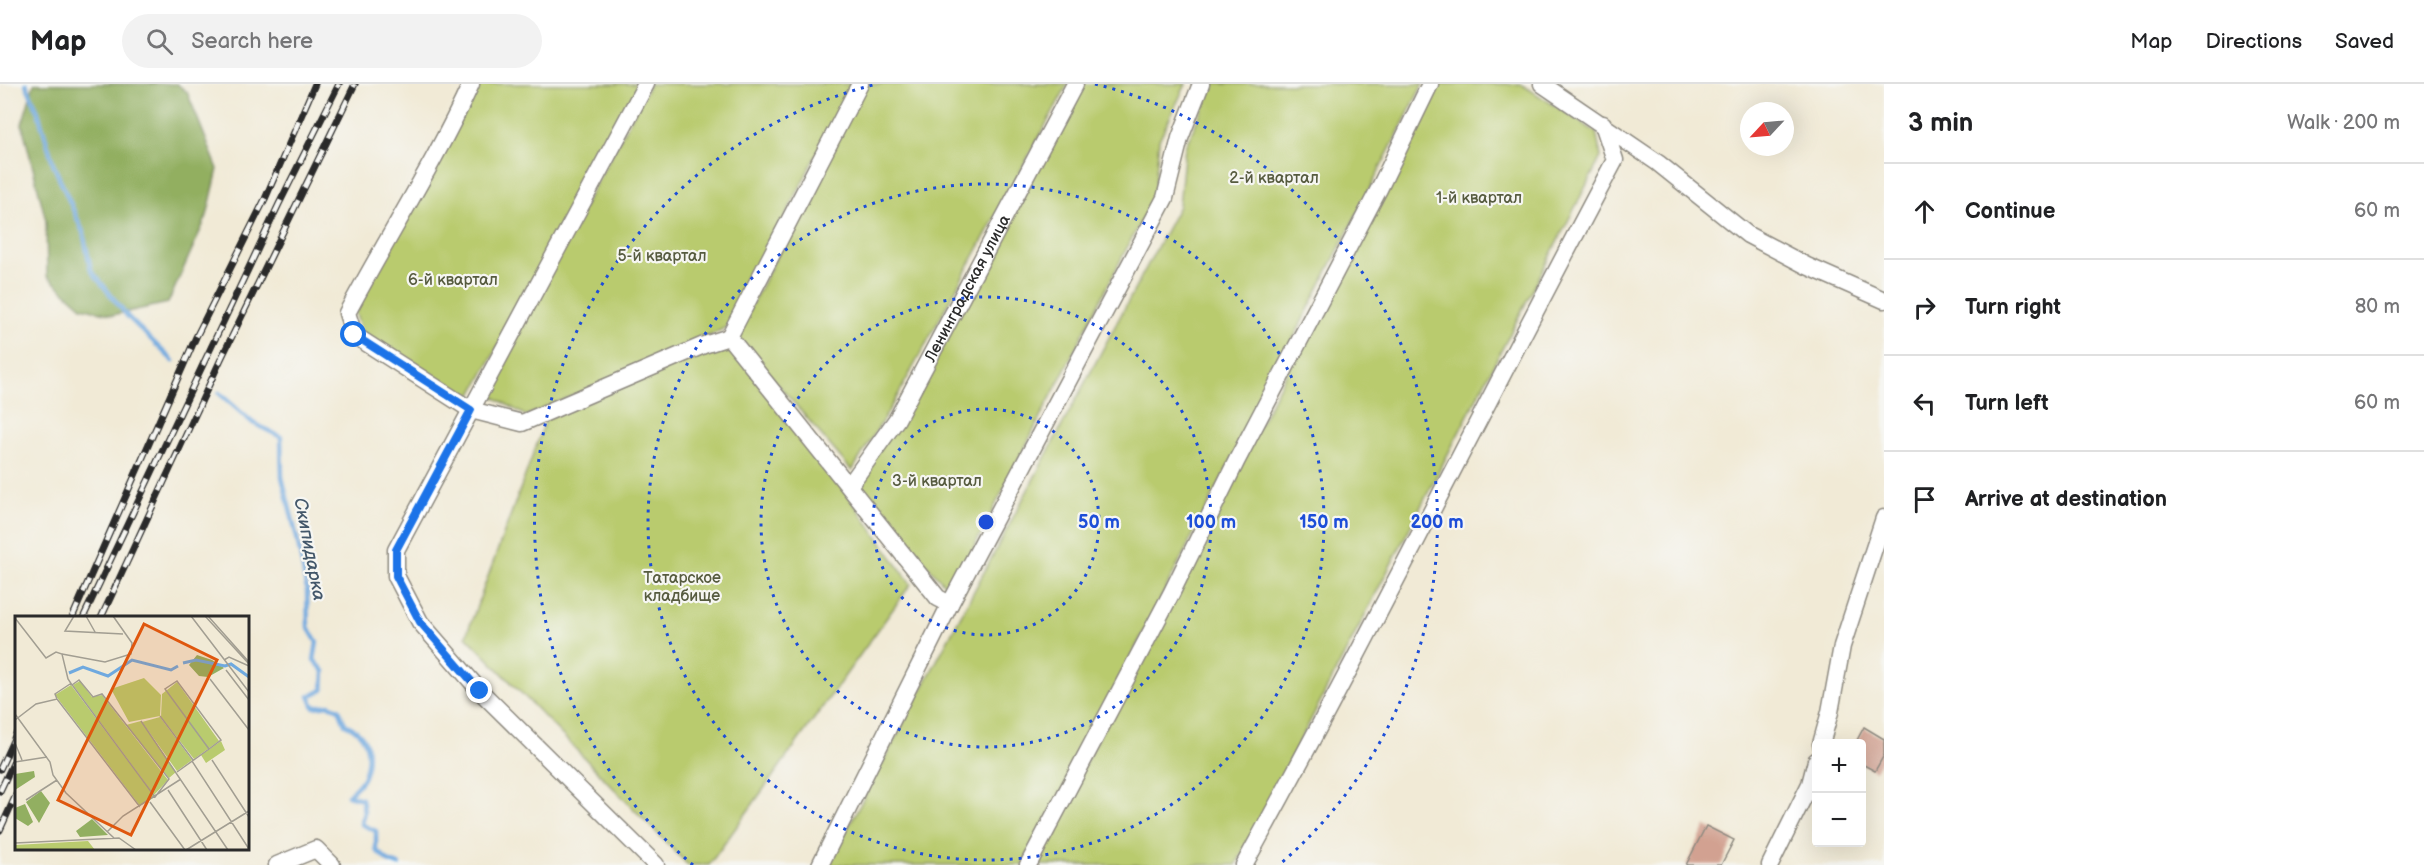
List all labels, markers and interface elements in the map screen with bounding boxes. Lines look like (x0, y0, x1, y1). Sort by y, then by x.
search box (122, 14, 542, 68)
text: Map (30, 25, 86, 58)
icon: search (143, 25, 176, 58)
text: Search here (191, 28, 313, 55)
text: Map (2130, 29, 2173, 54)
text: Directions (2206, 29, 2302, 54)
text: Saved (2335, 29, 2394, 54)
north arrow (1740, 102, 1794, 156)
text: 3 min (1908, 108, 1973, 139)
text: Walk · 200 m (2287, 111, 2400, 135)
park label: 2-й квартал (1229, 169, 1319, 188)
park label: 1-й квартал (1436, 189, 1522, 208)
icon: ahead (1908, 195, 1941, 228)
text: Continue (1965, 198, 2055, 225)
text: 60 m (2354, 199, 2400, 223)
street label: Ленинградская улица (921, 211, 1015, 366)
park label: 5-й квартал (617, 247, 707, 266)
park label: 6-й квартал (408, 271, 498, 290)
icon: right (1908, 291, 1941, 324)
text: Turn right (1965, 294, 2061, 321)
text: 80 m (2355, 295, 2400, 319)
route start (340, 321, 366, 347)
icon: left (1908, 387, 1941, 420)
text: Turn left (1965, 390, 2049, 417)
text: 60 m (2354, 391, 2400, 415)
park label: 3-й квартал (892, 472, 982, 491)
icon: arrive (1908, 483, 1941, 516)
text: Arrive at destination (1965, 486, 2167, 513)
water label: Скипидарка (289, 496, 330, 602)
centre of rings (976, 512, 996, 532)
text: 50 m (1078, 512, 1120, 533)
text: 100 m (1186, 512, 1236, 533)
text: 150 m (1299, 512, 1349, 533)
text: 200 m (1410, 512, 1464, 533)
park label: Татарское кладбище (643, 569, 721, 606)
inset map (15, 616, 249, 850)
route end (466, 677, 492, 703)
map controls (1812, 739, 1866, 847)
button: + (1812, 739, 1866, 793)
button: − (1812, 793, 1866, 847)

